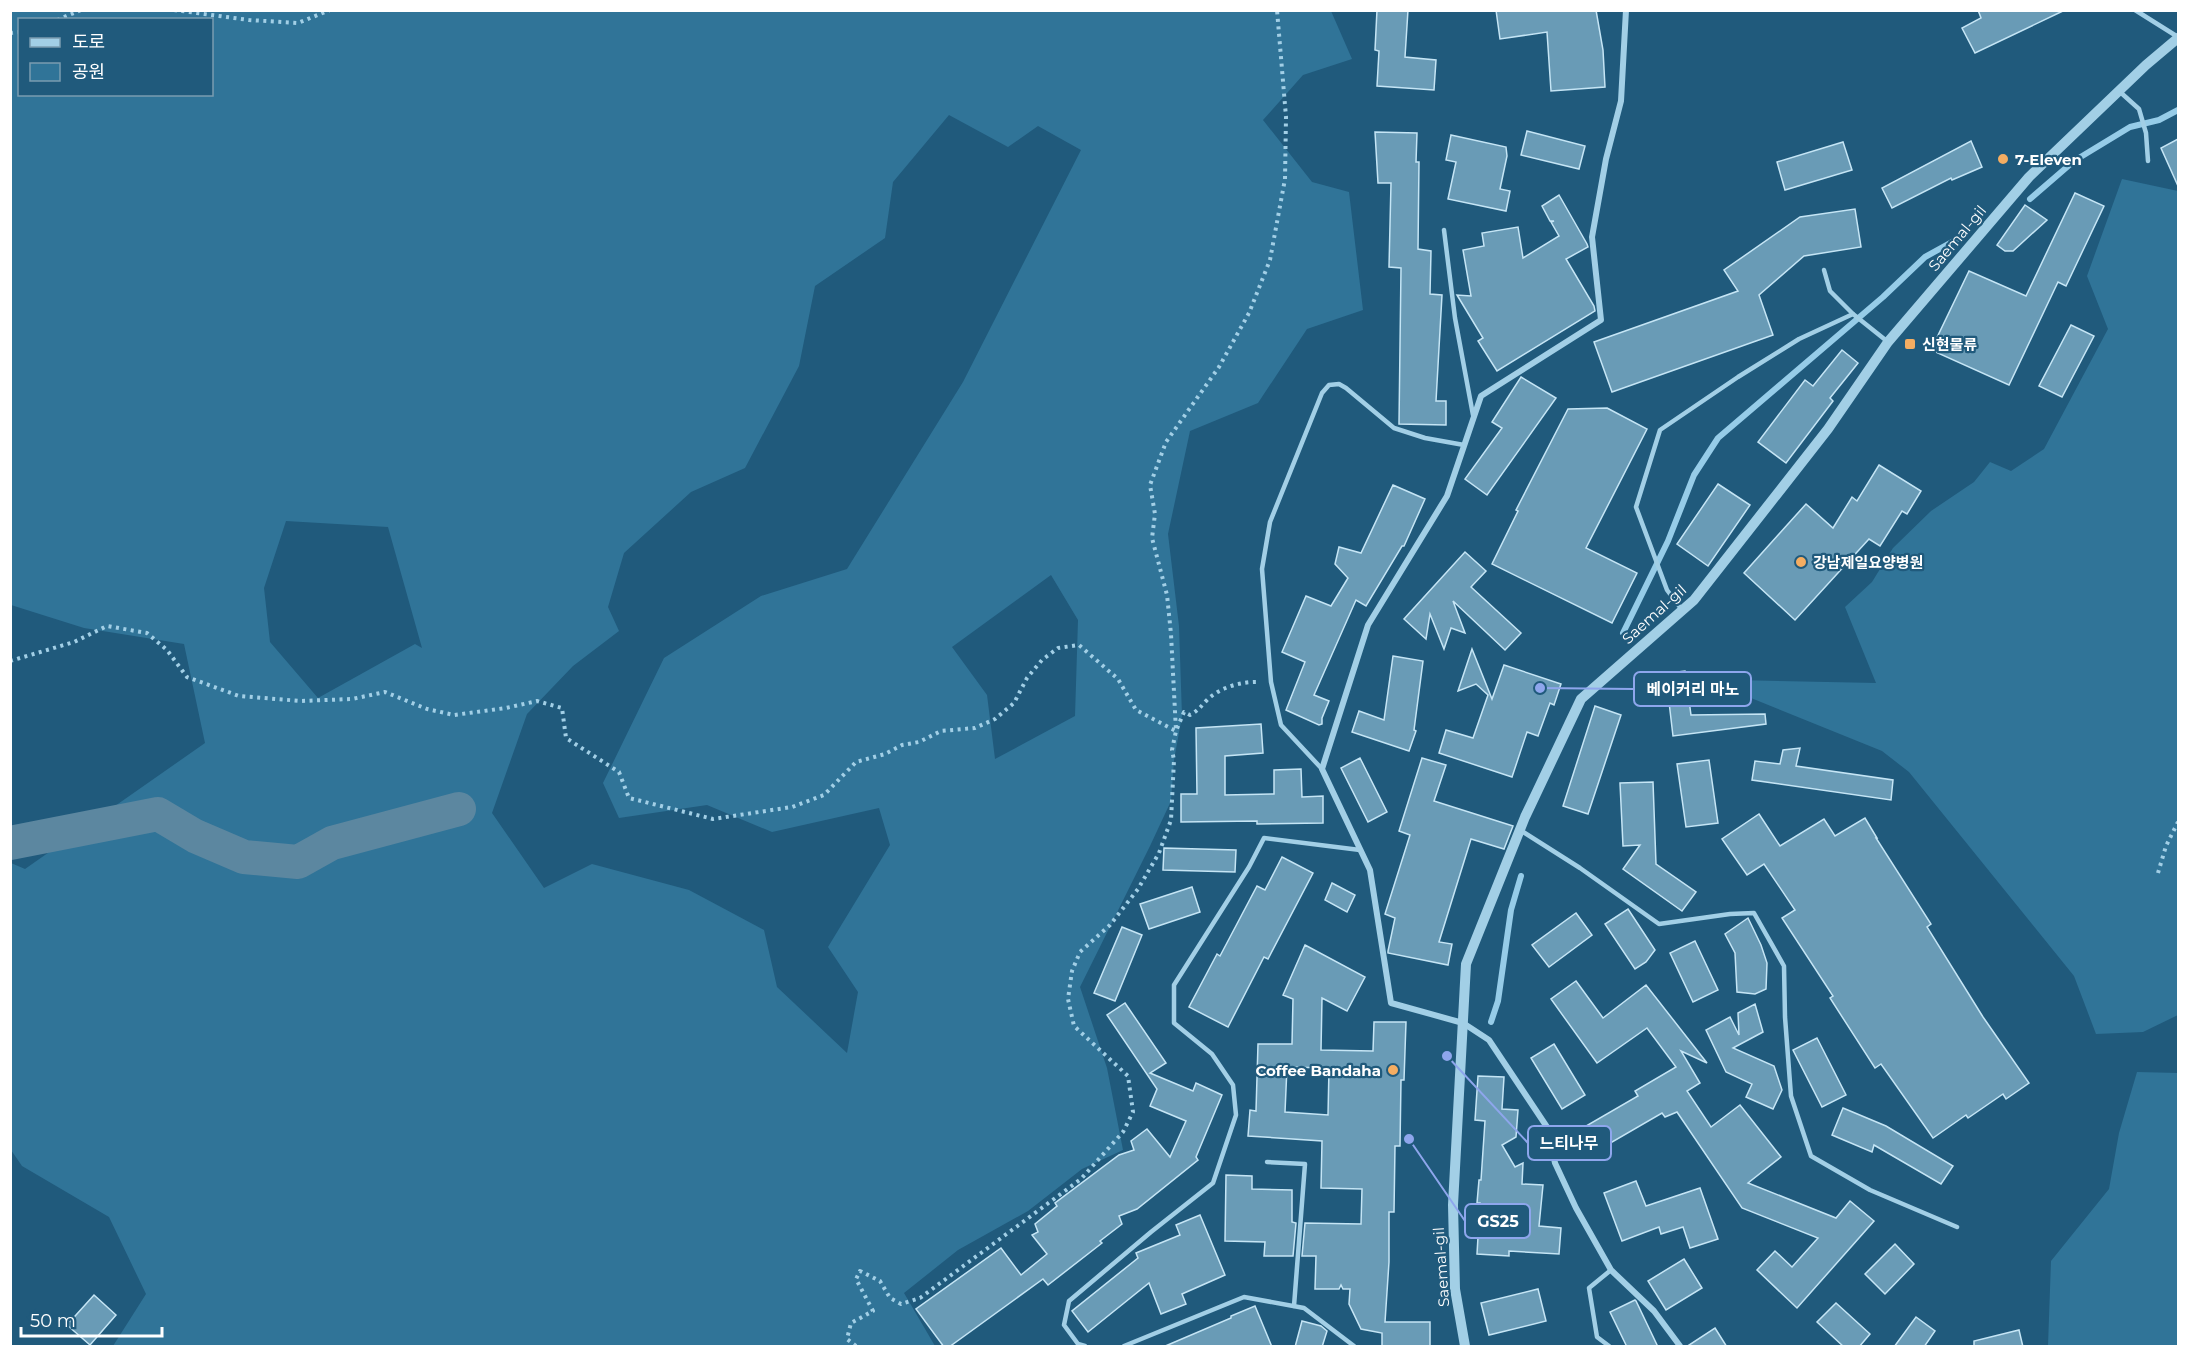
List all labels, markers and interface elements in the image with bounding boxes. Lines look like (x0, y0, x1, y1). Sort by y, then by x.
legend (18, 18, 213, 96)
text: 도로 (72, 31, 105, 53)
text: 공원 (72, 61, 105, 83)
place label: 7-Eleven (2015, 150, 2082, 169)
marker: 7-Eleven (1996, 152, 2010, 166)
street label: Saemal-gil (1924, 201, 1990, 275)
place label: 신현물류 (1922, 335, 1977, 354)
marker: 신현물류 (1903, 337, 1917, 351)
place label: 강남제일요양병원 (1813, 553, 1923, 572)
marker: 강남제일요양병원 (1794, 555, 1808, 569)
street label: Saemal-gil (1618, 580, 1690, 648)
callout: 베이커리 마노 (1634, 672, 1751, 706)
text: 베이커리 마노 (1647, 680, 1739, 699)
place label: Coffee Bandaha (1255, 1061, 1381, 1080)
marker: Coffee Bandaha (1386, 1063, 1400, 1077)
callout: 느티나무 (1528, 1126, 1611, 1160)
text: 느티나무 (1540, 1134, 1598, 1153)
callout: GS25 (1465, 1204, 1530, 1238)
text: GS25 (1477, 1212, 1519, 1231)
street label: Saemal-gil (1429, 1226, 1453, 1308)
scale bar (21, 1300, 162, 1338)
text: 50 m (30, 1310, 76, 1332)

